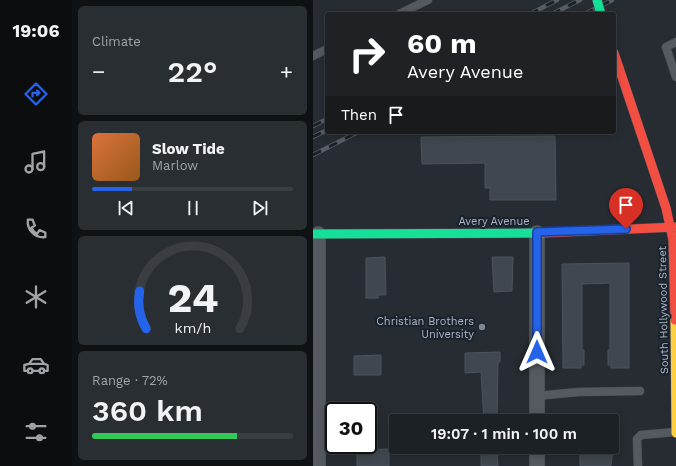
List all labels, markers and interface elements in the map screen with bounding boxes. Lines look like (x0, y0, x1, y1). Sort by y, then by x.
text: 19:06 (13, 20, 59, 41)
text: 60 m (407, 27, 477, 60)
icon: right (341, 28, 393, 80)
text: Climate (92, 34, 141, 49)
text: 22° (168, 54, 217, 89)
text: − (92, 59, 105, 84)
text: + (280, 59, 293, 84)
text: Avery Avenue (407, 61, 523, 82)
icon: directions (22, 80, 50, 108)
icon: arrive (385, 104, 407, 126)
text: Then (341, 106, 377, 124)
text: Slow Tide (152, 140, 225, 158)
icon: music (22, 148, 50, 176)
text: Marlow (152, 158, 198, 173)
pin (609, 188, 643, 229)
icon: arrive (615, 194, 637, 216)
icon: previous (115, 197, 137, 219)
icon: pause (182, 197, 204, 219)
icon: next (249, 197, 271, 219)
icon: phone (22, 215, 50, 243)
street label: Avery Avenue (458, 215, 530, 228)
street label: South Hollywood Street (656, 245, 671, 374)
text: 24 (167, 272, 218, 321)
icon: climate (22, 283, 50, 311)
place label: Christian Brothers University (376, 315, 474, 341)
text: km/h (174, 319, 211, 335)
marker: Christian Brothers University (477, 322, 487, 332)
position arrow (516, 331, 558, 373)
icon: car (22, 351, 50, 379)
text: Range · 72% (92, 373, 168, 388)
text: 360 km (92, 393, 203, 428)
speed limit sign: 30 (325, 402, 377, 454)
icon: filters (22, 418, 50, 446)
text: 19:07 · 1 min · 100 m (431, 425, 577, 443)

